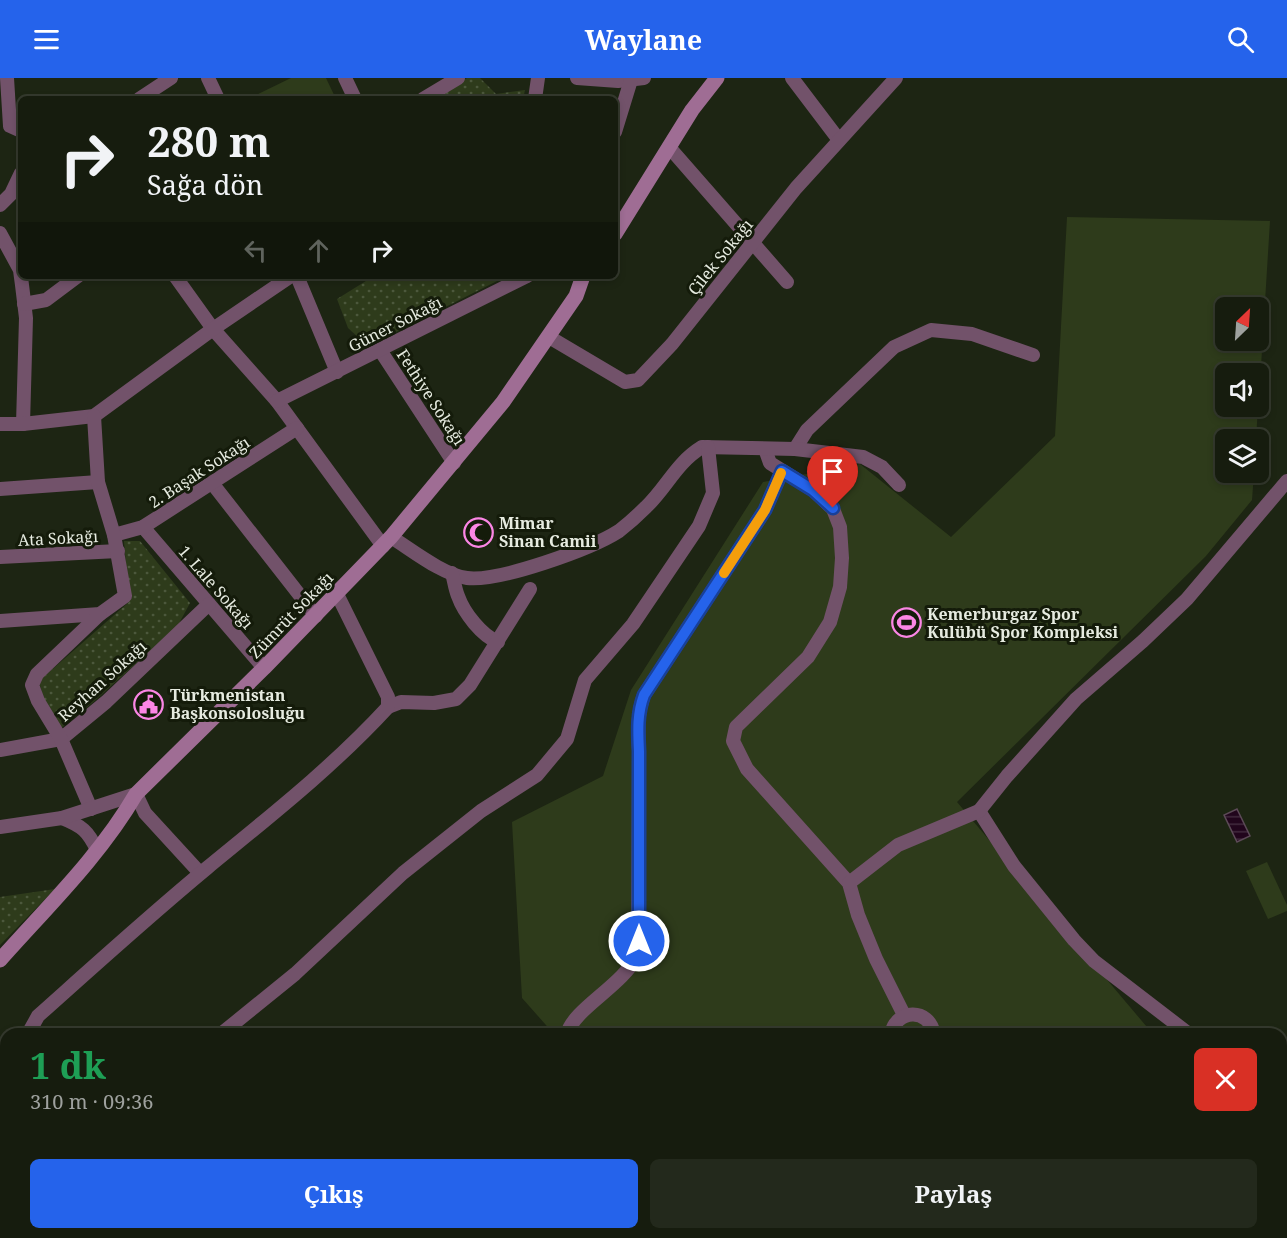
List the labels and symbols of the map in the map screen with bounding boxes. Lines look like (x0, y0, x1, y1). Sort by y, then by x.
street label: Çilek Sokağı (682, 214, 758, 300)
street label: Güner Sokağı (344, 291, 446, 357)
north arrow (1215, 297, 1269, 351)
street label: Fethiye Sokağı (392, 345, 470, 449)
street label: 2. Başak Sokağı (144, 431, 254, 513)
pin (807, 446, 858, 508)
place label: Mimar Sinan Camii (499, 512, 597, 552)
mosque icon: Mimar Sinan Camii (462, 516, 494, 548)
street label: Ata Sokağı (17, 525, 99, 551)
street label: 1. Lale Sokağı (174, 541, 258, 633)
street label: Zümrüt Sokağı (244, 567, 338, 663)
place label: Kemerburgaz Spor Kulübü Spor Kompleksi (927, 603, 1119, 643)
sports icon: Kemerburgaz Spor Kulübü Spor Kompleksi (890, 607, 922, 639)
street label: Reyhan Sokağı (53, 635, 151, 727)
place label: Türkmenistan Başkonsolosluğu (170, 684, 305, 724)
public building icon: Türkmenistan Başkonsolosluğu (133, 688, 165, 720)
position arrow (607, 909, 671, 973)

